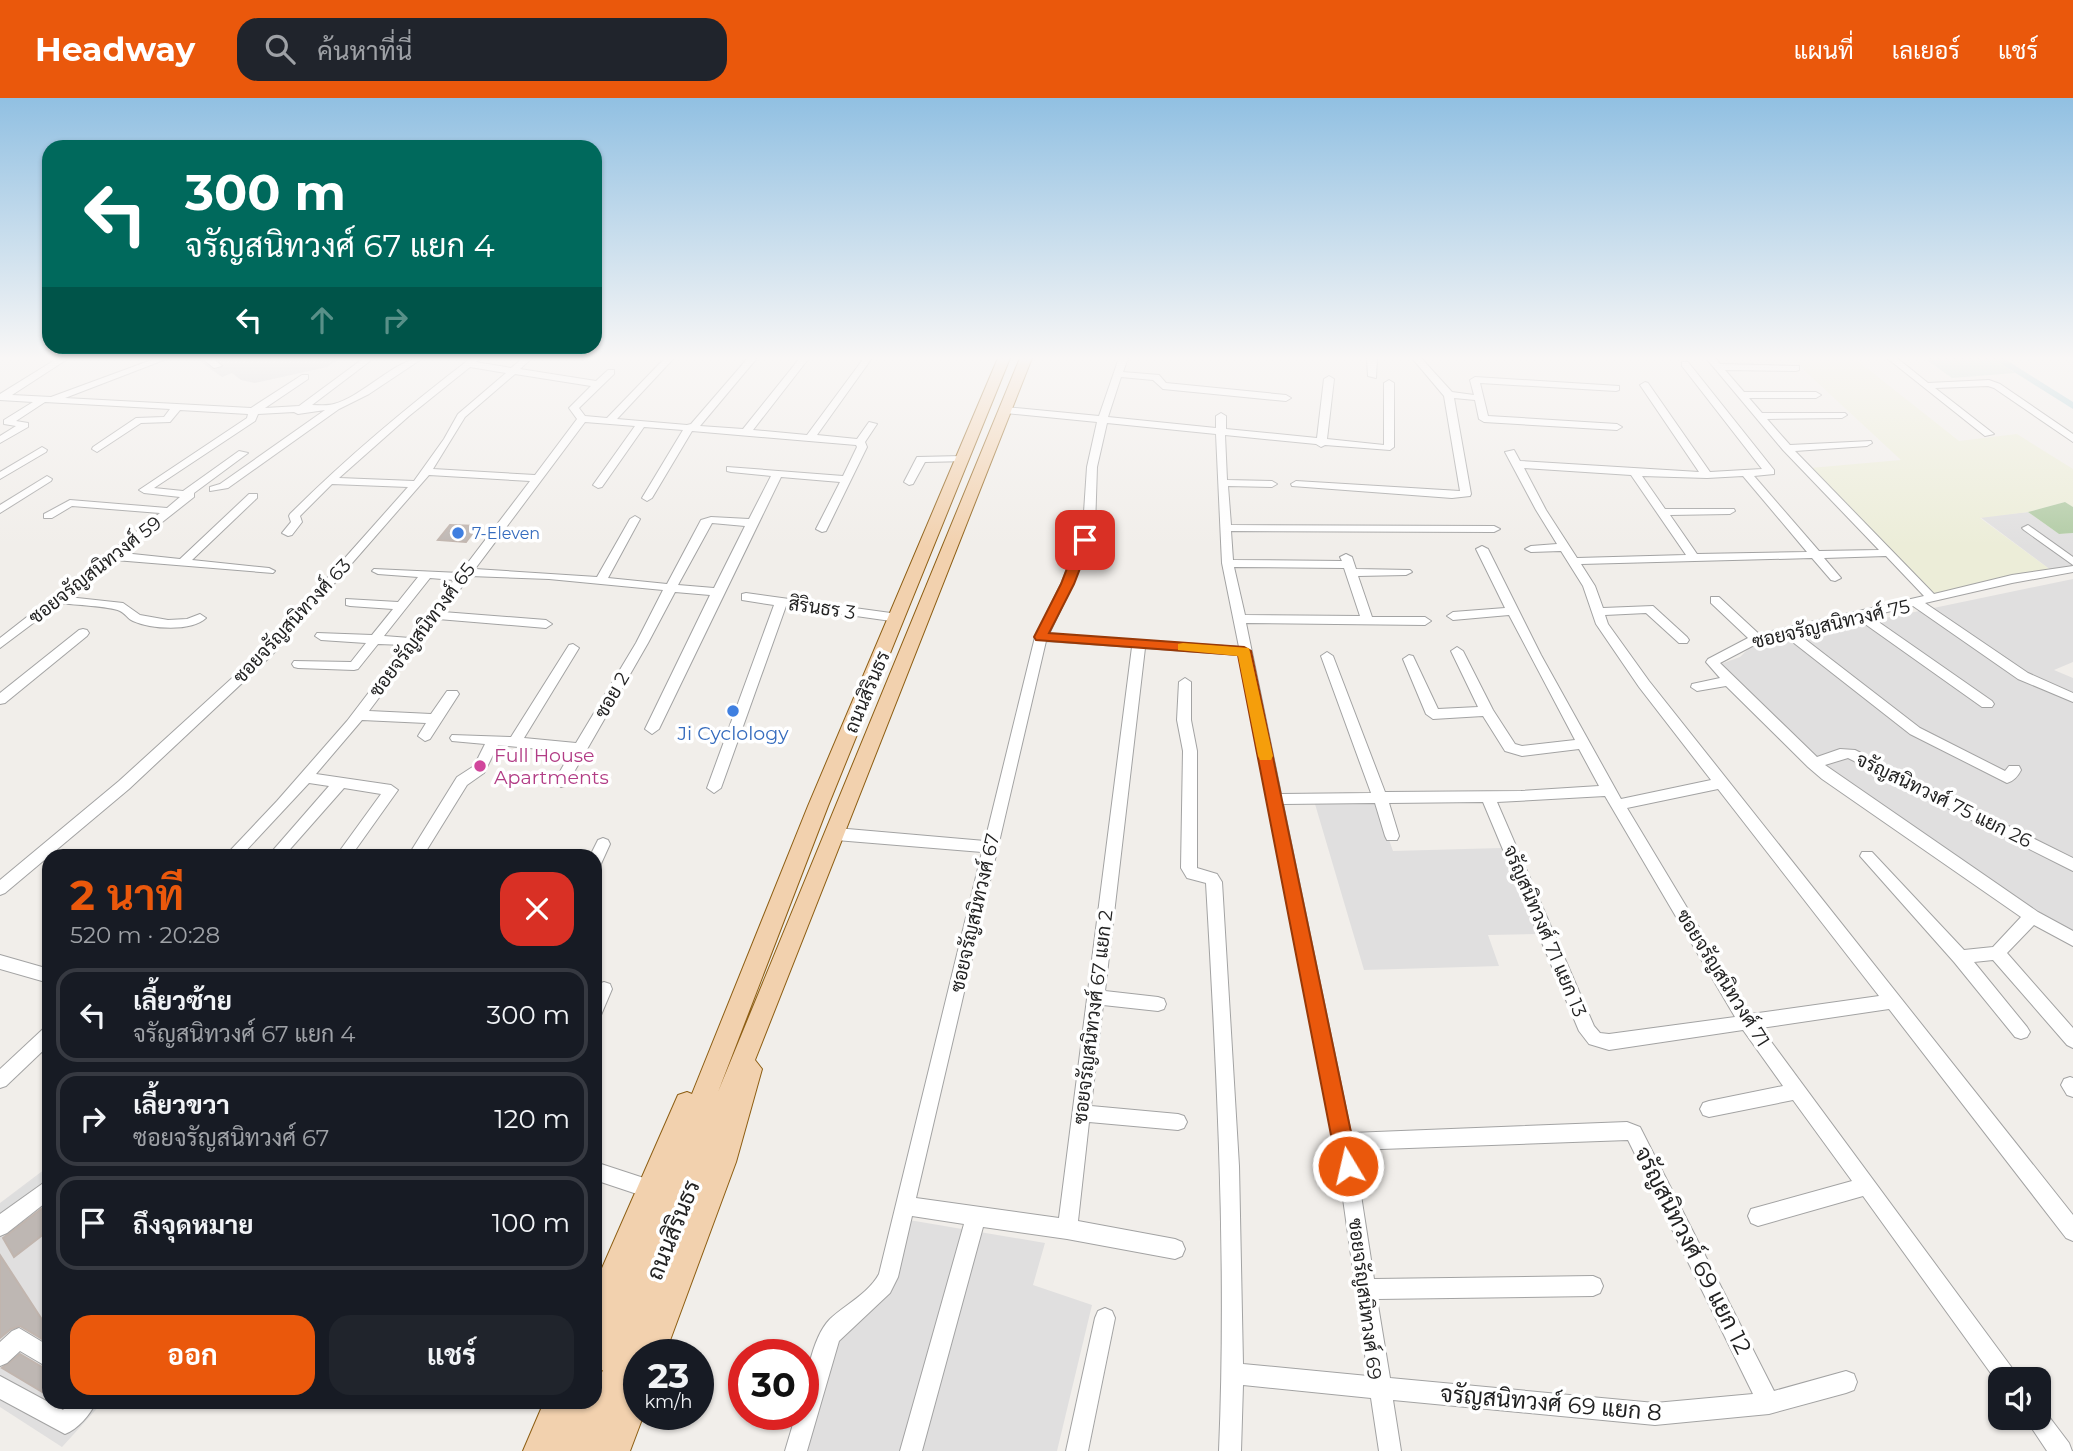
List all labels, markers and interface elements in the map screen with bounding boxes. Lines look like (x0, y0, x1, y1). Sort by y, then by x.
search box (237, 18, 727, 81)
text: Headway (35, 29, 195, 69)
icon: search (261, 30, 299, 68)
text: ค้นหาที่นี่ (317, 35, 412, 67)
text: แผนที่ (1794, 36, 1854, 65)
text: เลเยอร์ (1892, 36, 1960, 65)
text: แชร์ (1998, 36, 2038, 65)
text: 300 m (185, 163, 346, 222)
icon: left (70, 168, 161, 259)
text: จรัญสนิทวงศ์ 67 แยก 4 (185, 226, 495, 265)
icon: left (230, 301, 268, 339)
icon: ahead (303, 301, 341, 339)
icon: right (376, 301, 414, 339)
street label: ซอยจรัญสนิทวงศ์ 59 (23, 510, 166, 629)
pin (1055, 510, 1115, 570)
icon: arrive (1066, 521, 1104, 559)
place label: 7-Eleven (472, 524, 540, 543)
marker: 7-Eleven (450, 525, 466, 541)
street label: ซอยจรัญสนิทวงศ์ 63 (228, 553, 356, 688)
street label: ซอยจรัญสนิทวงศ์ 65 (363, 558, 480, 702)
street label: สิรินธร 3 (787, 592, 857, 624)
street label: ซอยจรัญสนิทวงศ์ 75 (1750, 594, 1912, 653)
street label: ถนนสิรินธร (839, 647, 895, 737)
street label: ซอย 2 (590, 668, 634, 722)
marker: Ji Cyclology (725, 703, 741, 719)
place label: Ji Cyclology (677, 722, 789, 745)
place label: Full House Apartments (494, 744, 609, 789)
street label: จรัญสนิทวงศ์ 75 แยก 26 (1852, 747, 2036, 853)
marker: Full House Apartments (472, 758, 488, 774)
street label: ซอยจรัญสนิทวงศ์ 67 (945, 831, 1004, 995)
street label: จรัญสนิทวงศ์ 71 แยก 13 (1498, 841, 1593, 1020)
text: 2 นาที (70, 869, 184, 921)
button: close (500, 872, 574, 946)
street label: ซอยจรัญสนิทวงศ์ 71 (1671, 904, 1775, 1051)
street label: ซอยจรัญสนิทวงศ์ 67 แยก 2 (1067, 908, 1118, 1126)
text: 520 m · 20:28 (70, 921, 220, 949)
text: เลี้ยวซ้าย (133, 985, 232, 1017)
icon: left (74, 996, 112, 1034)
text: 300 m (487, 999, 570, 1031)
text: จรัญสนิทวงศ์ 67 แยก 4 (133, 1020, 356, 1048)
text: เลี้ยวขวา (133, 1089, 230, 1121)
icon: right (74, 1100, 112, 1138)
text: 120 m (494, 1103, 570, 1135)
text: ซอยจรัญสนิทวงศ์ 67 (133, 1124, 329, 1152)
position arrow (1311, 1129, 1385, 1203)
street label: จรัญสนิทวงศ์ 69 แยก 12 (1628, 1141, 1759, 1359)
street label: ถนนสิรินธร (640, 1176, 706, 1284)
icon: arrive (74, 1204, 112, 1242)
text: 100 m (492, 1207, 570, 1239)
text: ถึงจุดหมาย (133, 1209, 254, 1241)
street label: ซอยจรัญสนิทวงศ์ 69 (1344, 1217, 1387, 1381)
button: ออก (70, 1315, 315, 1395)
button: แชร์ (329, 1315, 574, 1395)
speed limit sign: 30 (728, 1339, 819, 1430)
text: 23 (648, 1354, 689, 1397)
map controls (1988, 1367, 2051, 1430)
button: sound (1988, 1367, 2051, 1430)
street label: จรัญสนิทวงศ์ 69 แยก 8 (1439, 1377, 1663, 1427)
text: km/h (644, 1391, 693, 1413)

